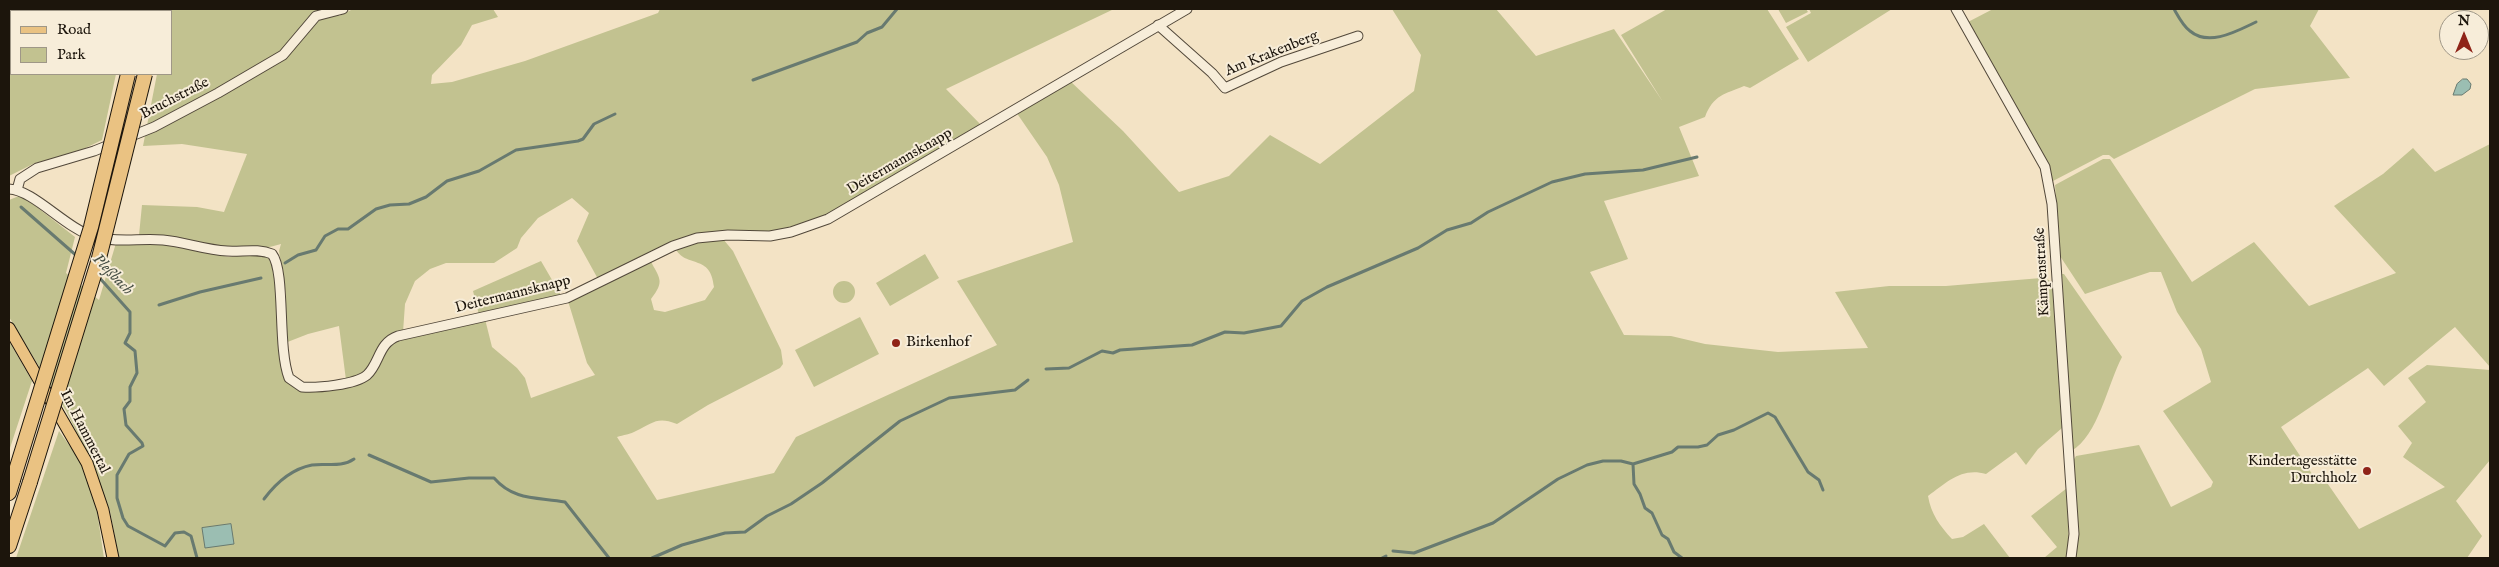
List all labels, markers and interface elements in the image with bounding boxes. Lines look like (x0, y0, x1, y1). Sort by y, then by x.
legend (10, 10, 172, 75)
north arrow (2439, 10, 2489, 60)
text: N (2458, 12, 2470, 30)
text: Road (57, 20, 91, 39)
street label: Am Krakenberg (1223, 27, 1321, 81)
text: Park (57, 45, 86, 64)
street label: Bruchstraße (138, 74, 212, 124)
street label: Deitermannsknapp (844, 125, 956, 199)
street label: Kämpenstraße (2032, 227, 2054, 317)
water label: Pleßbach (88, 250, 136, 300)
street label: Deitermannsknapp (453, 272, 573, 318)
place label: Birkenhof (906, 334, 970, 352)
marker: Birkenhof (890, 337, 902, 349)
street label: Im Hammertal (55, 387, 113, 477)
place label: Kindertagesstätte Durchholz (2248, 453, 2357, 488)
marker: Kindertagesstätte Durchholz (2361, 465, 2373, 477)

